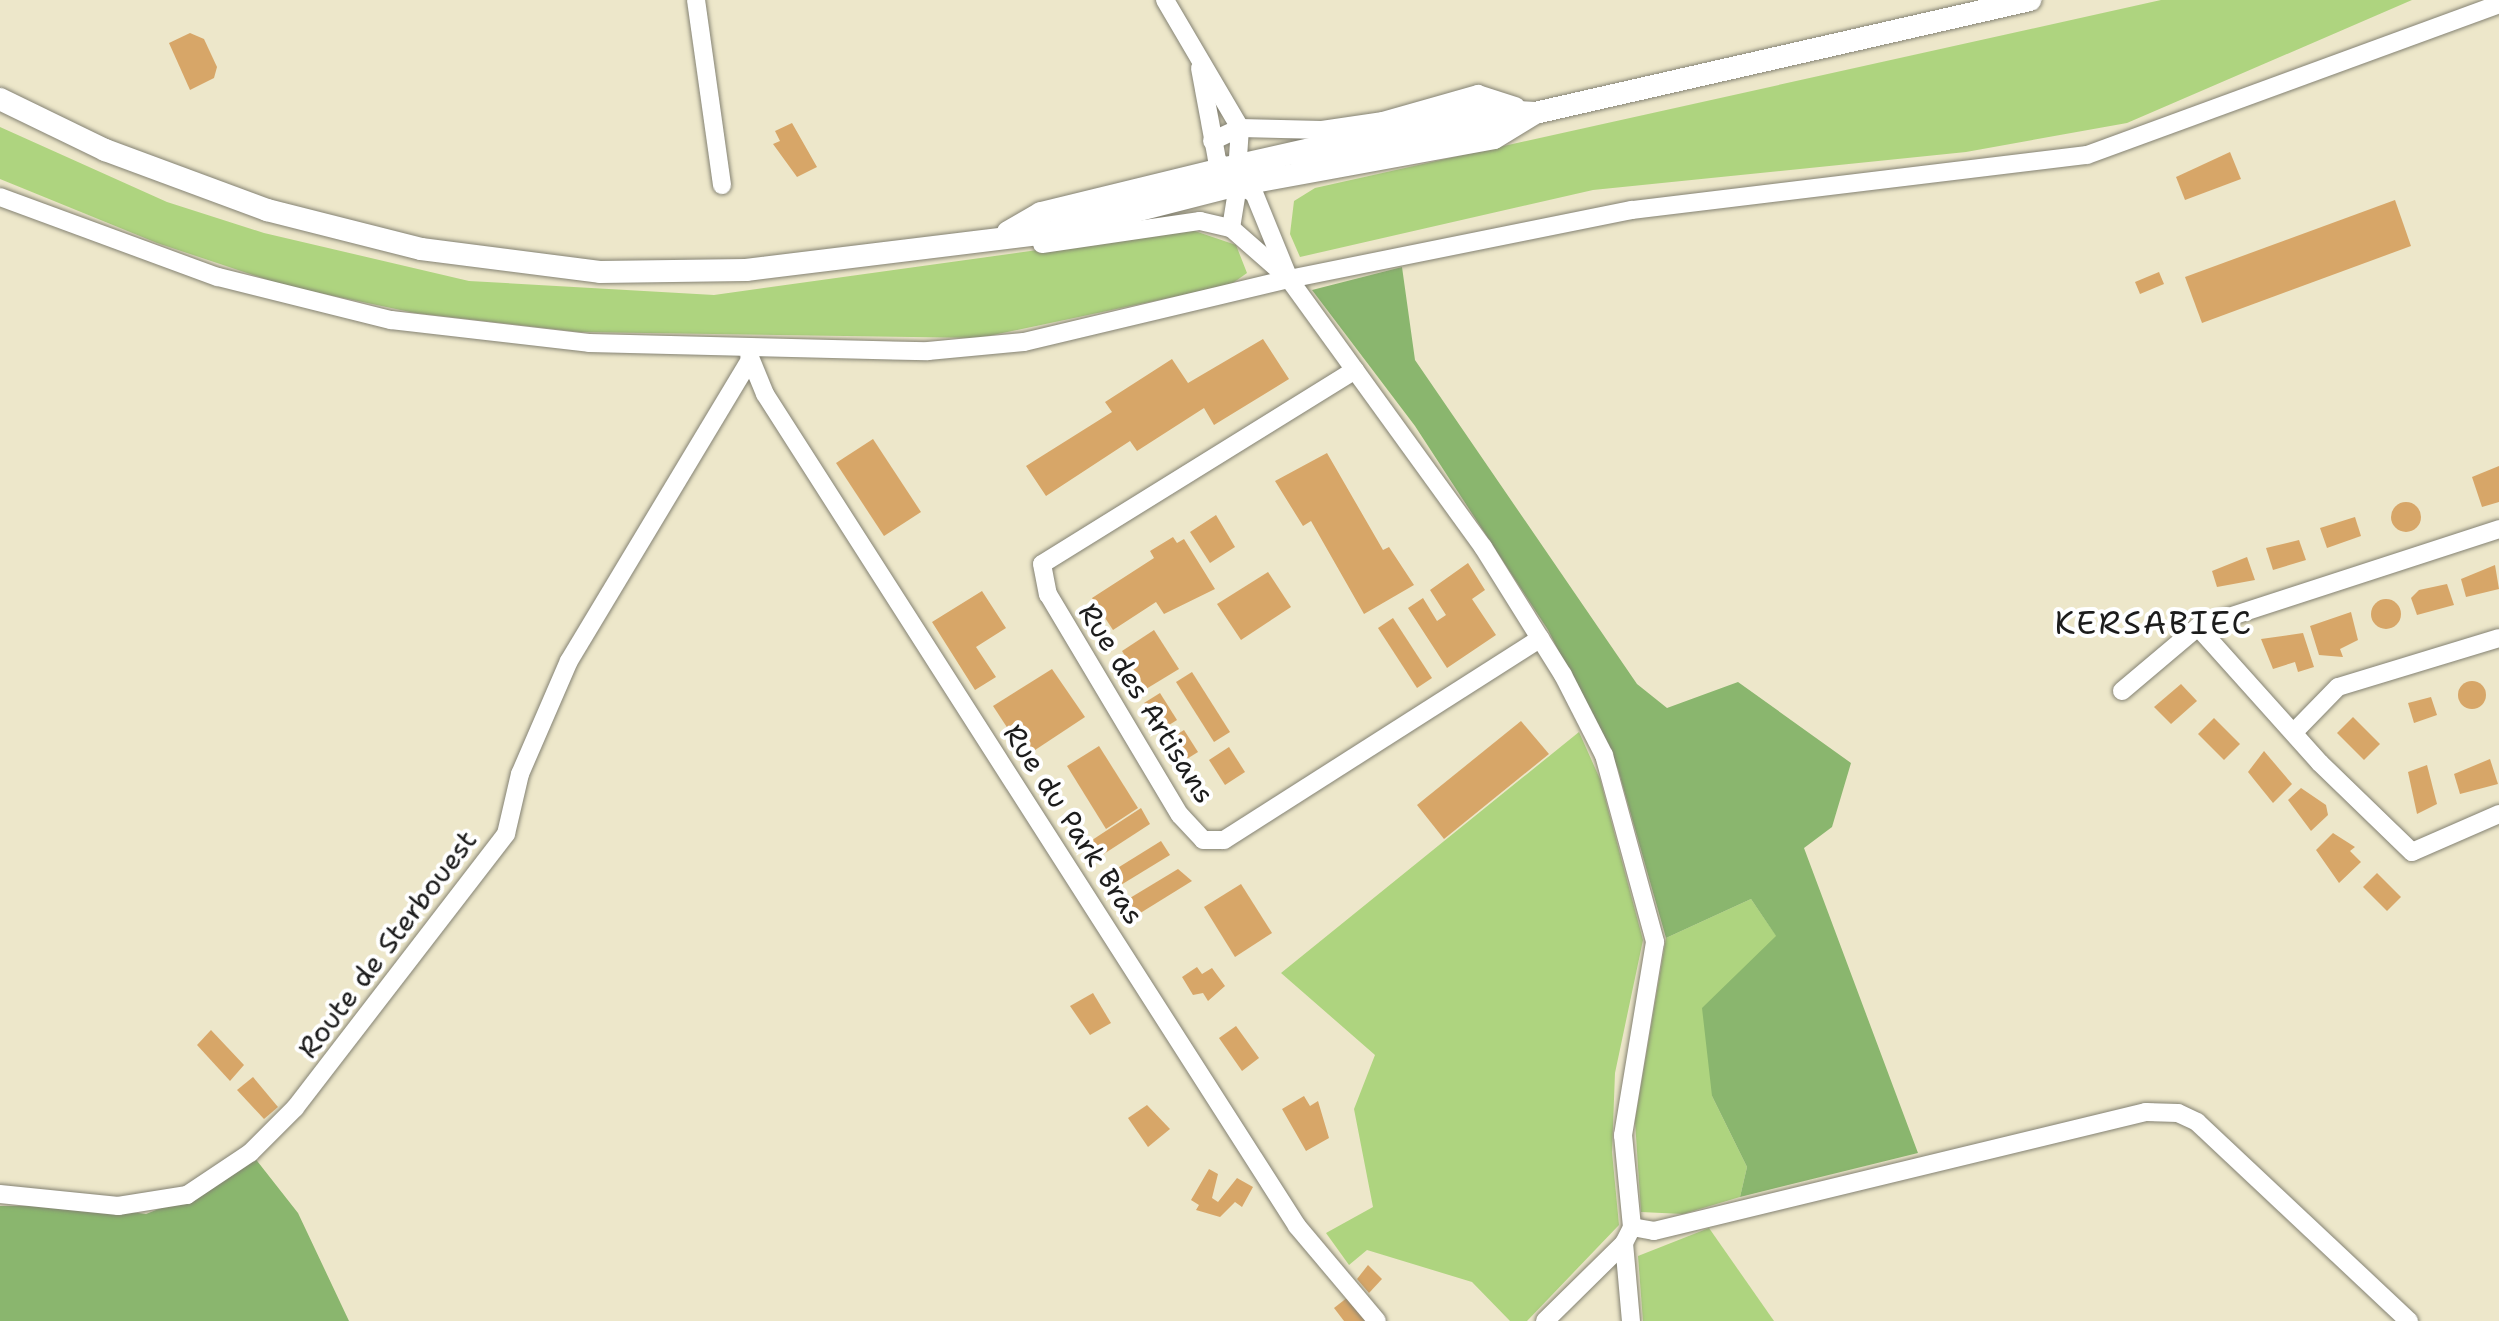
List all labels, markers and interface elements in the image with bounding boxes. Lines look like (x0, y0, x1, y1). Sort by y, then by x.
street label: Rue des Artisans (1072, 597, 1222, 809)
district label: KERSABIEC (2054, 604, 2254, 642)
street label: Rue du Park Bras (997, 718, 1151, 930)
street label: Route de Sterbouest (290, 824, 484, 1064)

